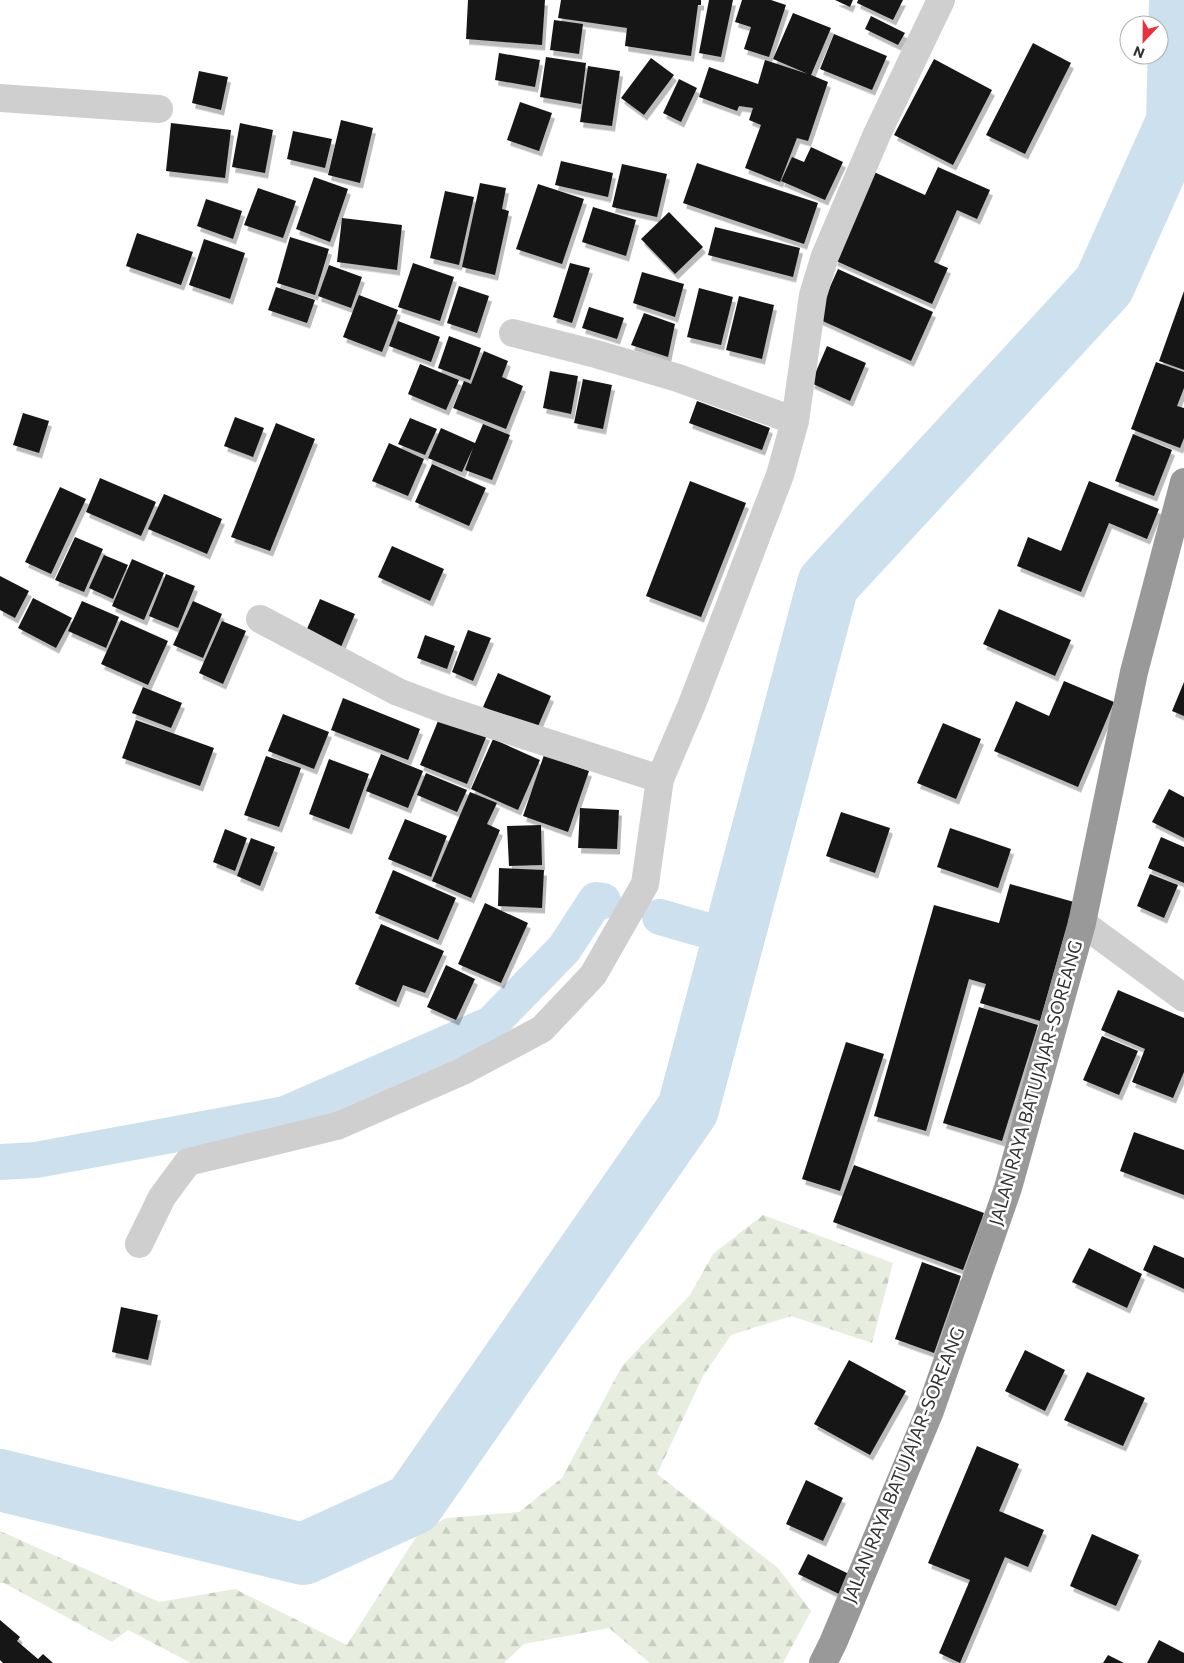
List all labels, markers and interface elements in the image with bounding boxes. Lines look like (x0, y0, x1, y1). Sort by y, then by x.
north arrow (1119, 15, 1169, 65)
text: N (1131, 43, 1147, 62)
street label: JALAN RAYA BATUJAJAR-SOREANG (984, 938, 1086, 1228)
street label: JALAN RAYA BATUJAJAR-SOREANG (838, 1323, 969, 1606)

